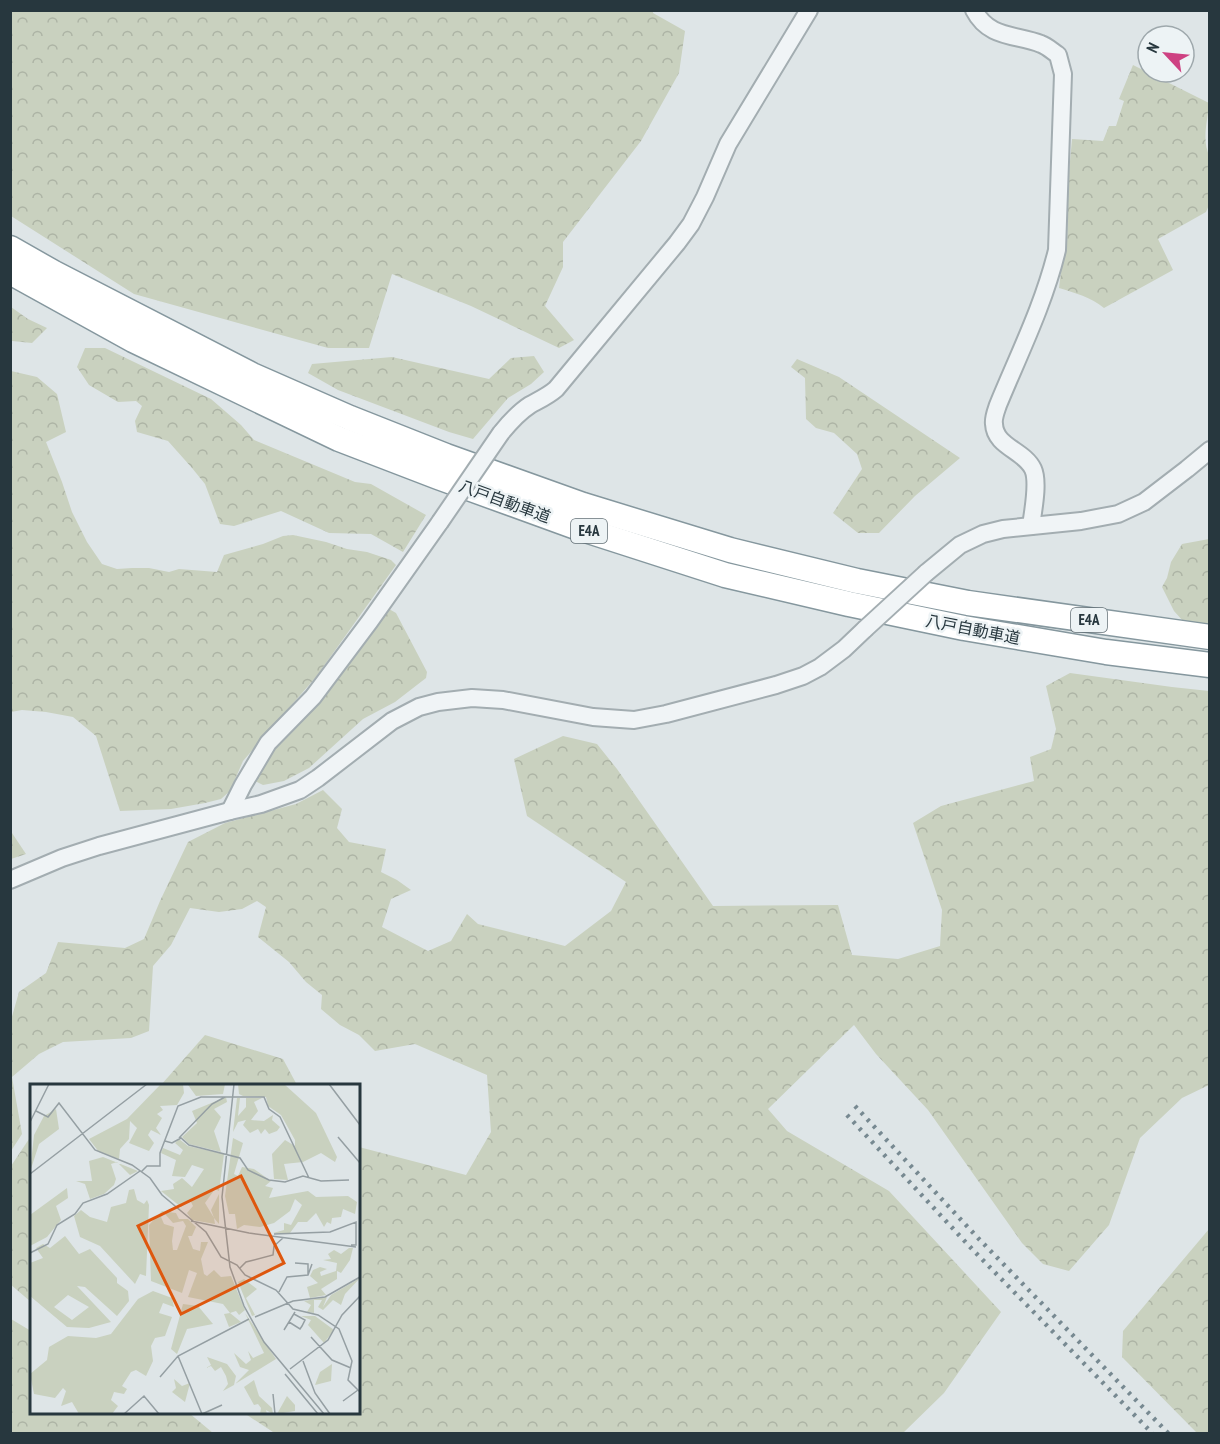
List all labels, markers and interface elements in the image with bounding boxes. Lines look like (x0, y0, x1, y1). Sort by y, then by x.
north arrow (1136, 24, 1196, 84)
text: N (1142, 39, 1163, 56)
street label: 八戸自動車道 (456, 475, 554, 527)
road number: E4A (571, 519, 607, 543)
road number: E4A (1071, 608, 1107, 632)
street label: 八戸自動車道 (924, 610, 1022, 648)
inset map (30, 1084, 360, 1414)

